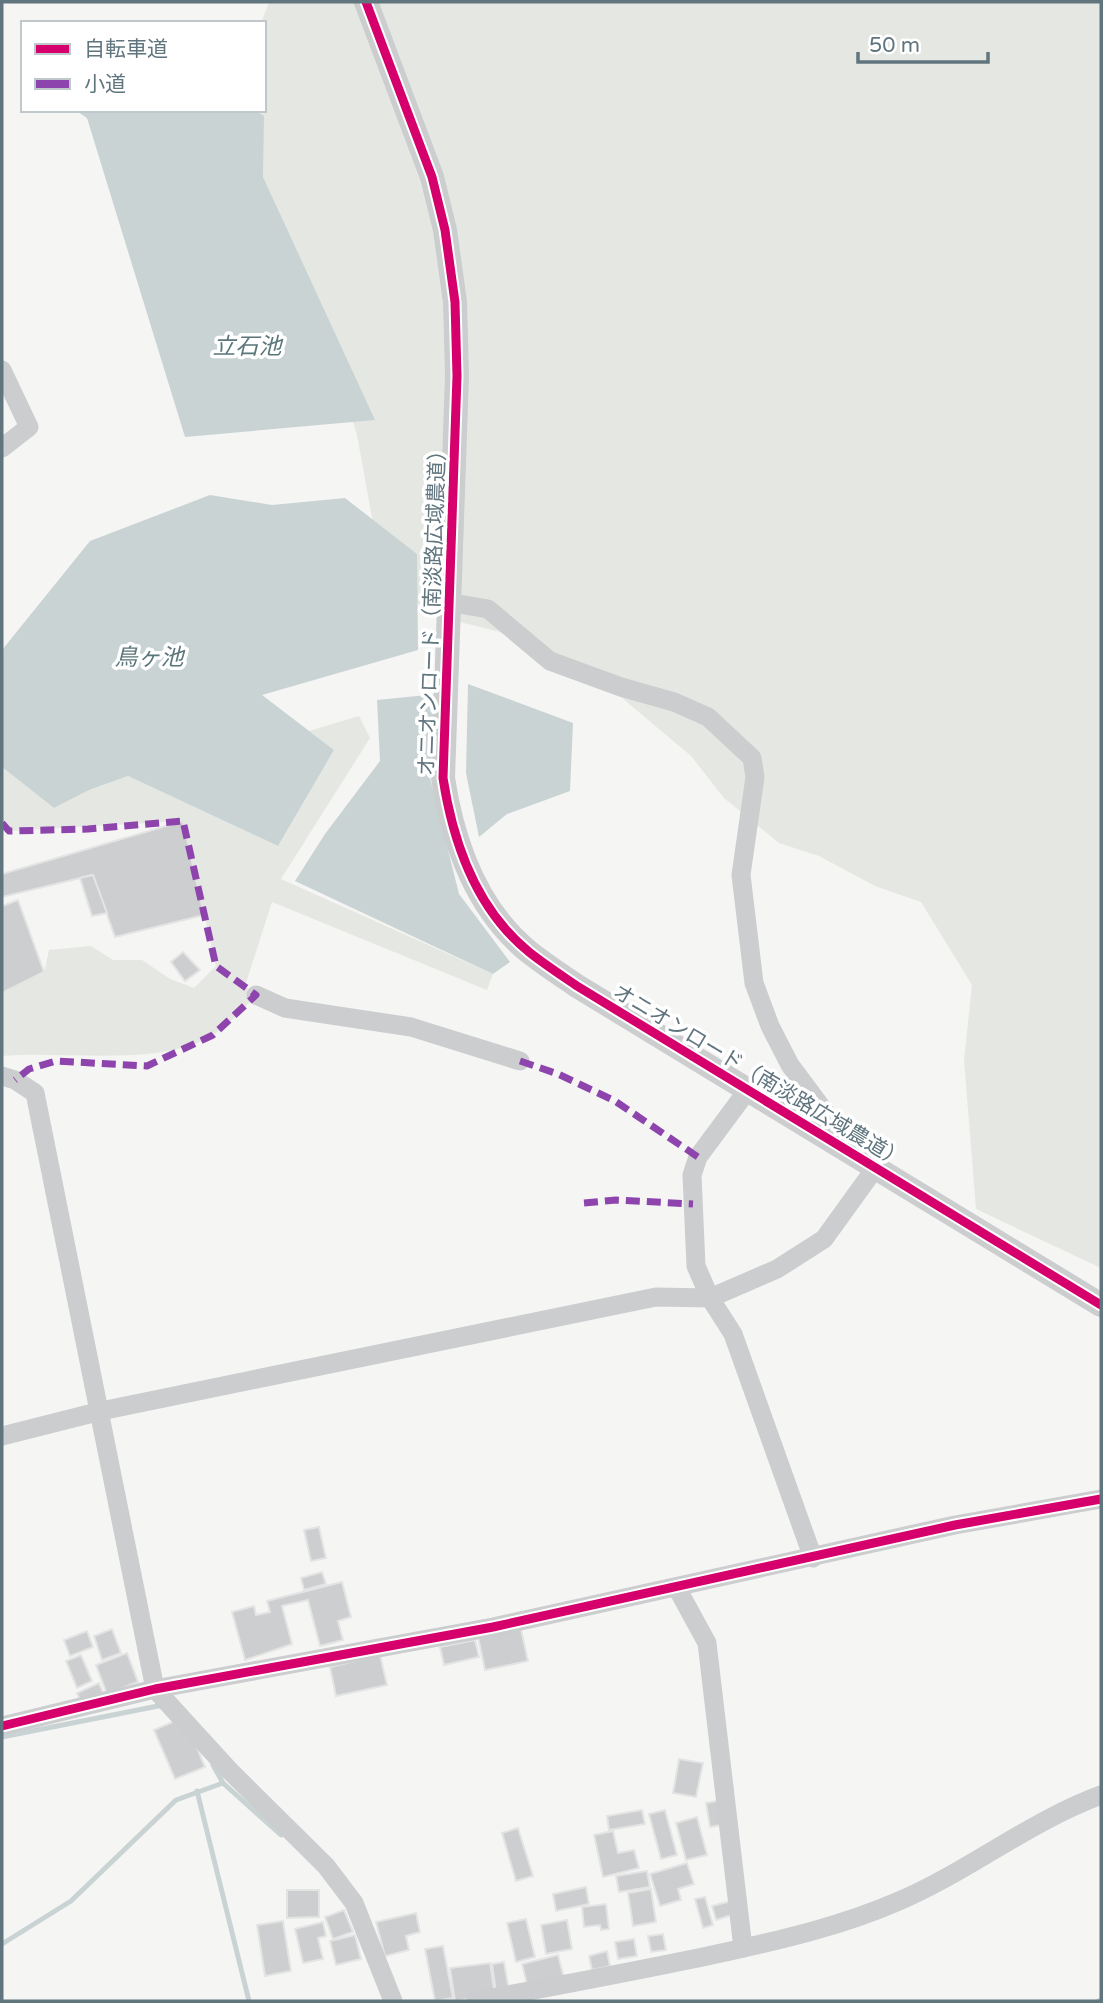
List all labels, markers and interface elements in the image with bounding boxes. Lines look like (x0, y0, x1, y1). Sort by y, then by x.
legend (21, 21, 266, 112)
scale bar (858, 21, 988, 65)
text: 50 m (869, 33, 920, 58)
text: 自転車道 (84, 37, 168, 62)
text: 小道 (84, 72, 126, 97)
water label: 立石池 (213, 333, 284, 361)
street label: オニオンロード（南淡路広域農道） (414, 440, 451, 776)
water label: 鳥ヶ池 (115, 644, 186, 672)
street label: オニオンロード（南淡路広域農道） (608, 979, 909, 1174)

